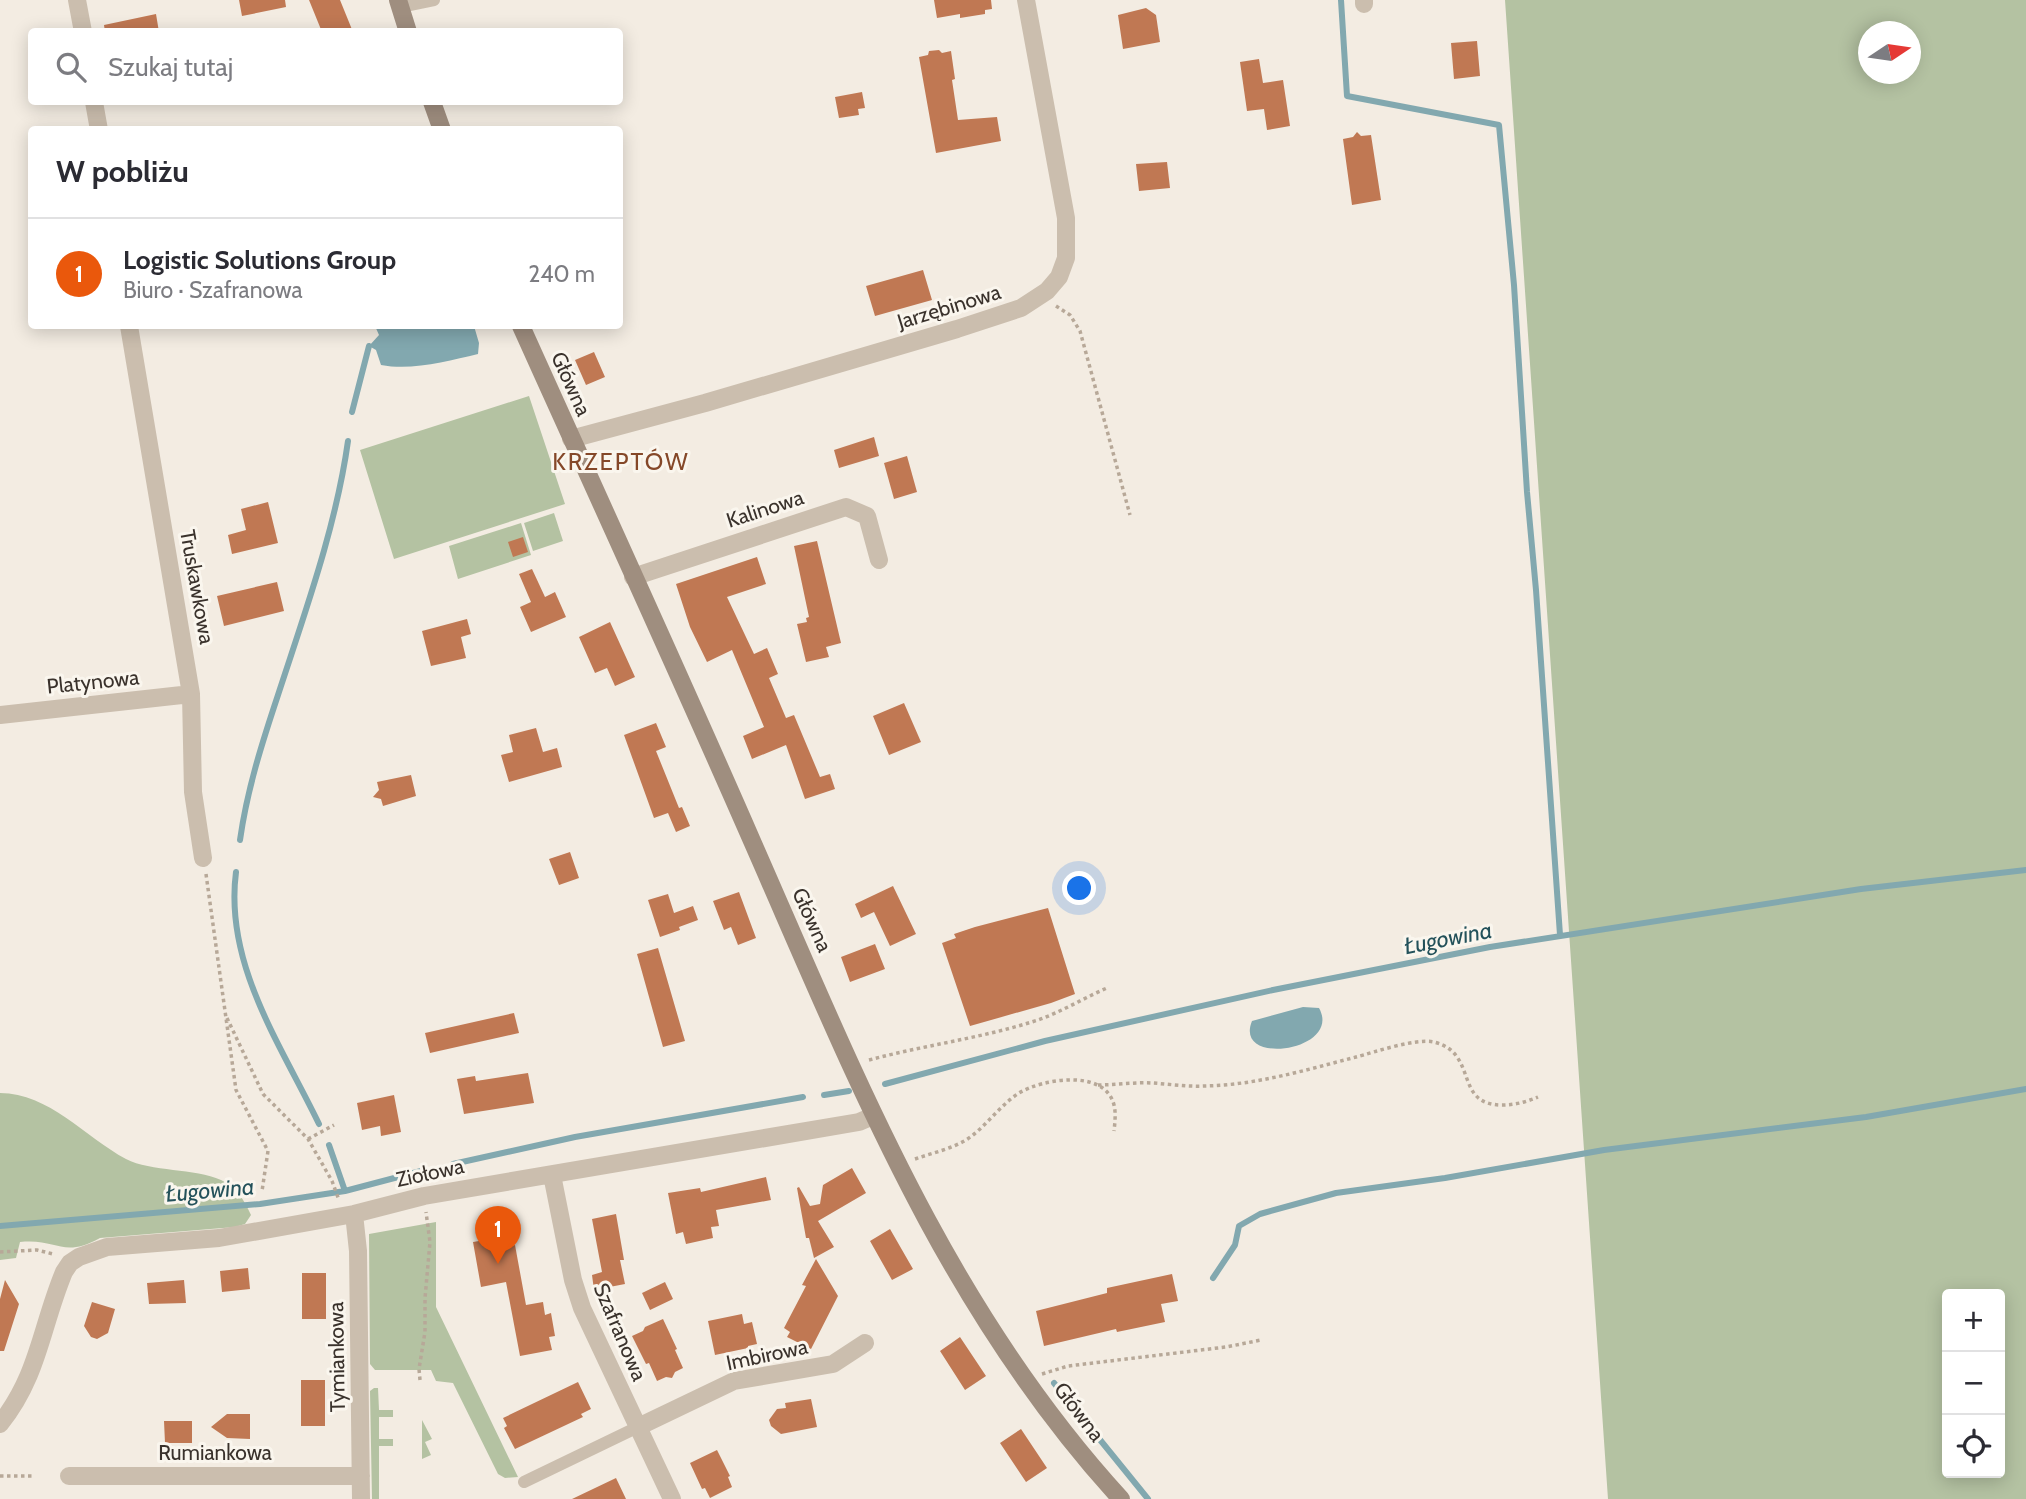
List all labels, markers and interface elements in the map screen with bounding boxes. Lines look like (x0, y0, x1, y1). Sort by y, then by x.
north arrow (1858, 21, 1921, 84)
search box (28, 28, 623, 105)
icon: search (52, 48, 90, 86)
text: Szukaj tutaj (108, 51, 233, 83)
text: W pobliżu (56, 153, 189, 190)
text: Logistic Solutions Group (123, 244, 396, 276)
text: 1 (75, 260, 83, 288)
text: 240 m (528, 260, 595, 288)
text: Biuro · Szafranowa (123, 276, 303, 304)
street label: Jarzębinowa (893, 279, 1004, 334)
street label: Główna (546, 348, 597, 420)
district label: KRZEPTÓW (552, 447, 690, 476)
street label: Kalinowa (723, 484, 807, 533)
street label: Truskawkowa (175, 528, 220, 646)
street label: Platynowa (45, 664, 140, 699)
your location (1062, 871, 1096, 905)
street label: Główna (787, 884, 838, 956)
water label: Ługowina (1402, 916, 1494, 960)
street label: Ziołowa (394, 1153, 466, 1192)
water label: Ługowina (165, 1172, 255, 1208)
pin: 1 (475, 1206, 521, 1264)
street label: Szafranowa (589, 1279, 652, 1384)
map controls (1942, 1289, 2005, 1478)
button: + (1942, 1289, 2005, 1352)
street label: Tymiankowa (323, 1302, 350, 1412)
street label: Imbirowa (724, 1334, 810, 1375)
button: − (1942, 1352, 2005, 1415)
street label: Główna (1049, 1377, 1110, 1446)
button: locate (1942, 1415, 2005, 1478)
street label: Rumiankowa (158, 1440, 272, 1465)

